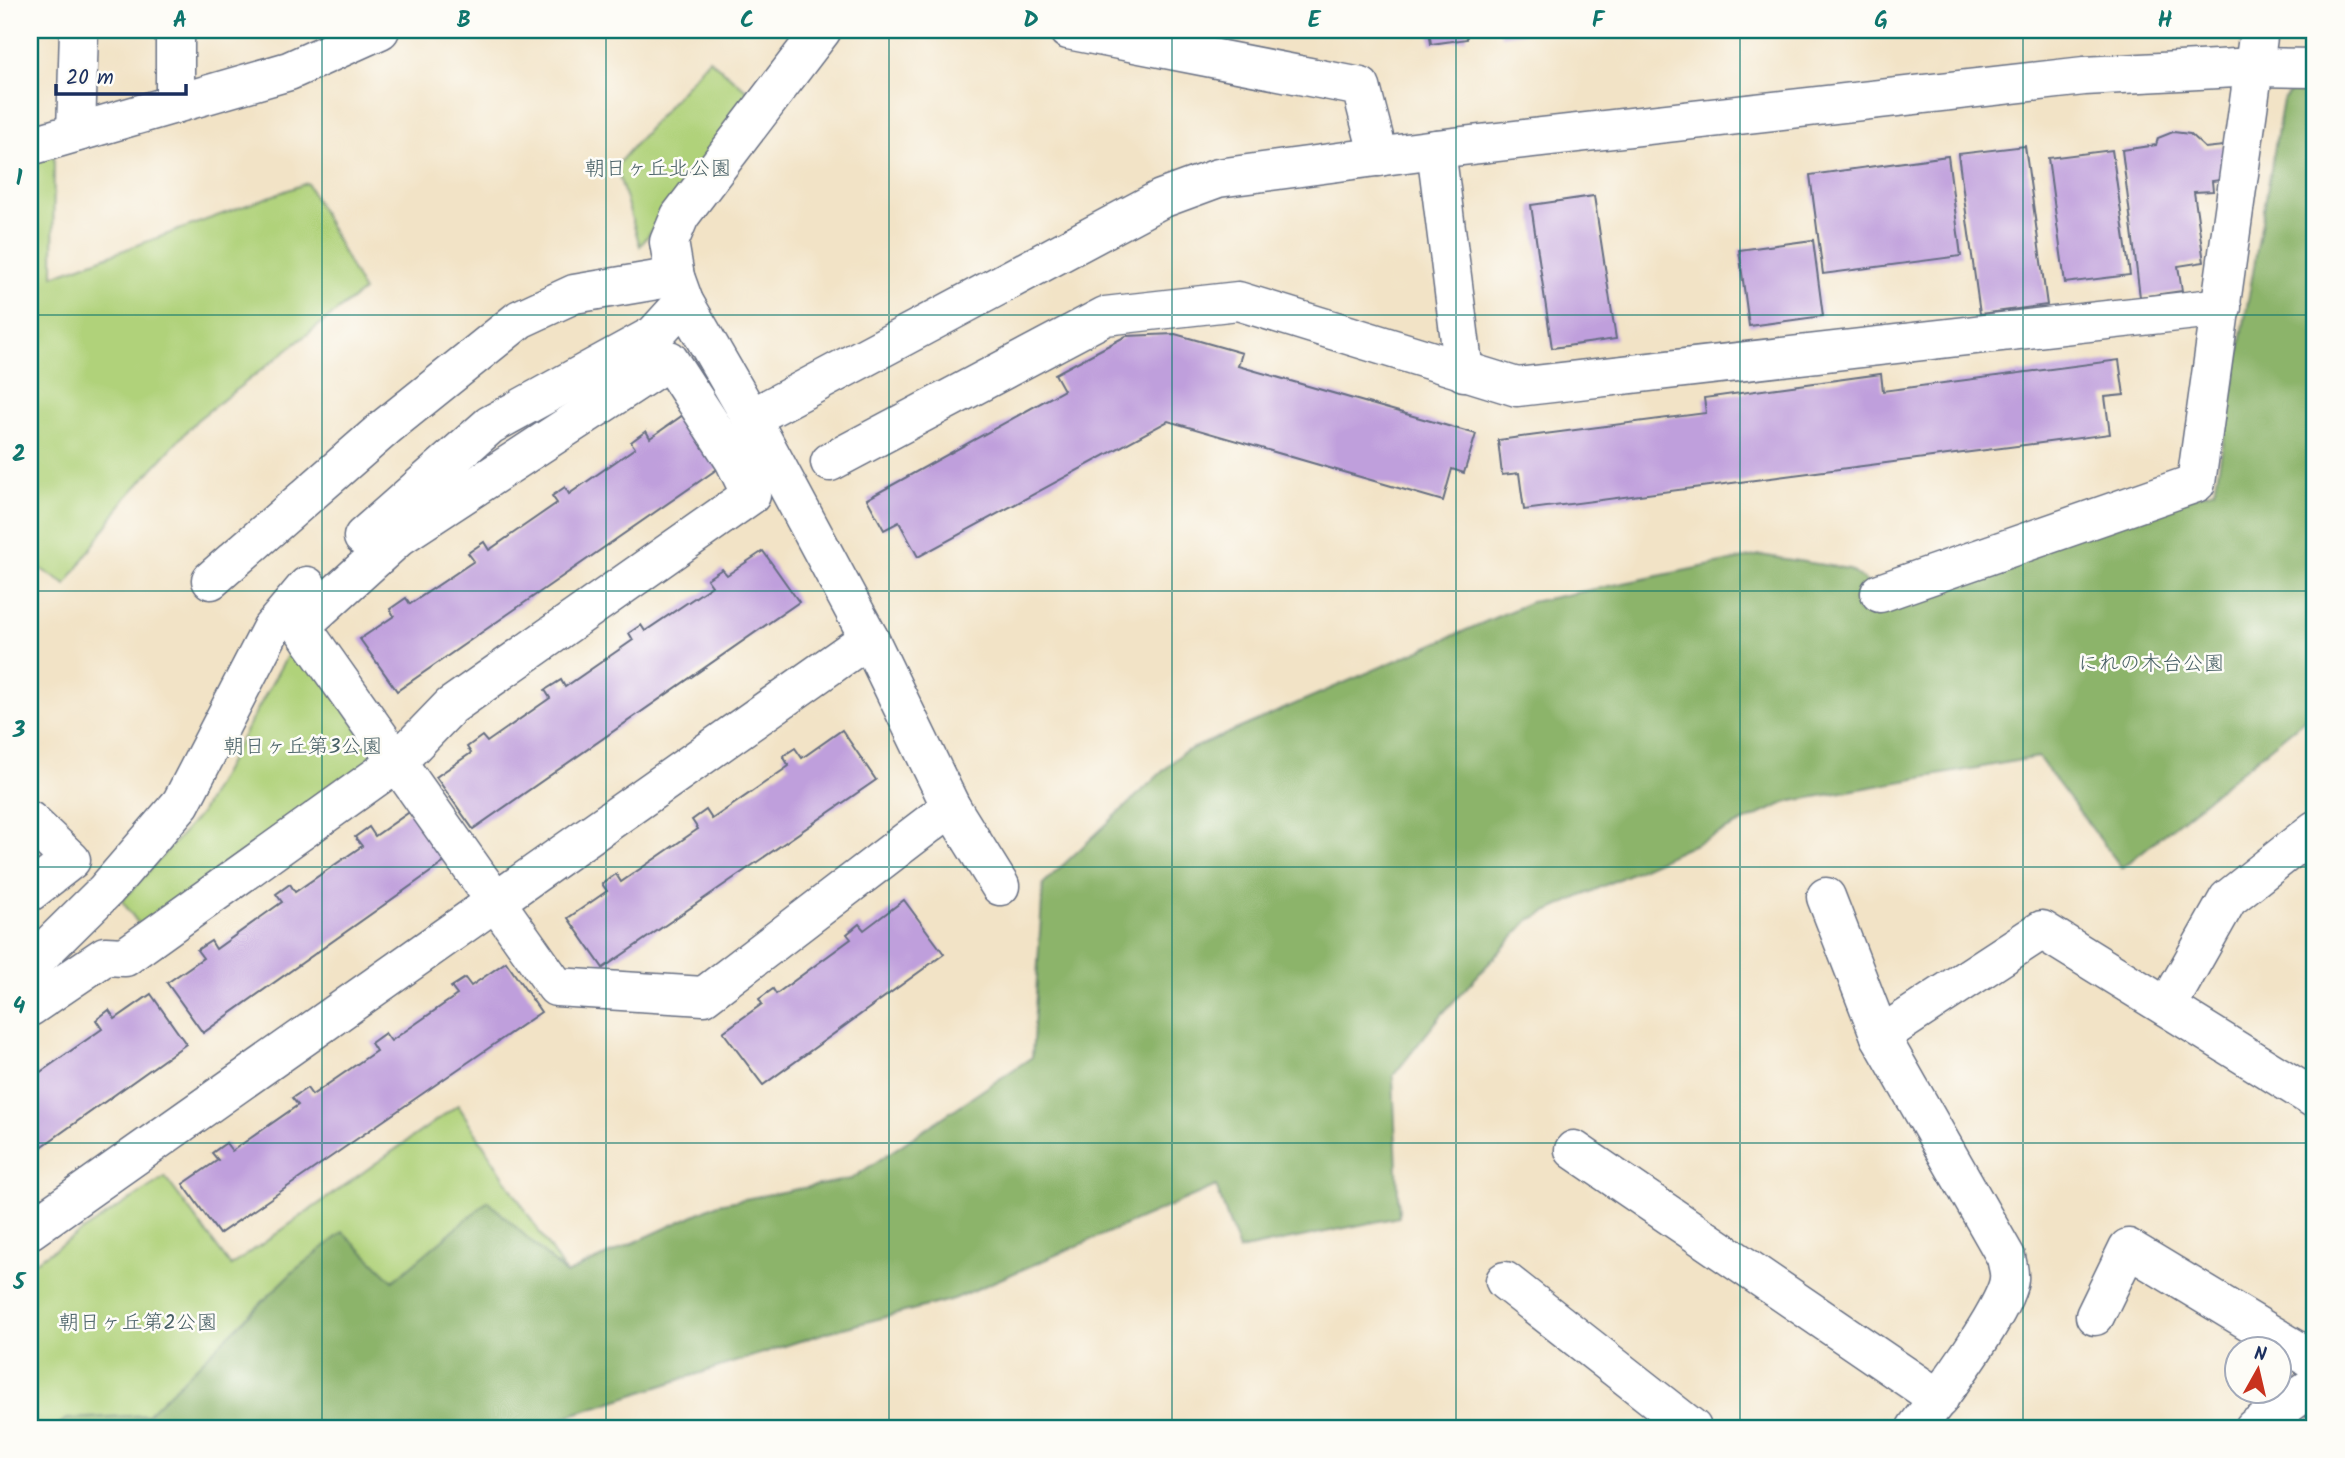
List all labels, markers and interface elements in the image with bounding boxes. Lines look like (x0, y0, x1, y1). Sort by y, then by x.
text: A (173, 3, 187, 39)
text: B (457, 3, 471, 39)
text: C (740, 3, 754, 39)
text: D (1023, 3, 1039, 39)
text: E (1308, 3, 1322, 39)
text: F (1592, 3, 1606, 39)
text: G (1874, 3, 1888, 39)
text: H (2158, 3, 2173, 39)
scale bar (56, 52, 186, 96)
text: 20 m (66, 62, 114, 95)
park label: 朝日ヶ丘北公園 (585, 153, 732, 186)
text: 1 (16, 161, 23, 197)
text: 2 (12, 437, 26, 473)
park label: にれの木台公園 (2078, 648, 2225, 681)
text: 3 (12, 713, 26, 749)
park label: 朝日ヶ丘第3公園 (224, 731, 383, 764)
text: 4 (13, 989, 26, 1025)
text: 5 (12, 1265, 27, 1301)
park label: 朝日ヶ丘第2公園 (58, 1307, 218, 1340)
north arrow (2222, 1336, 2292, 1406)
text: N (2252, 1339, 2268, 1371)

